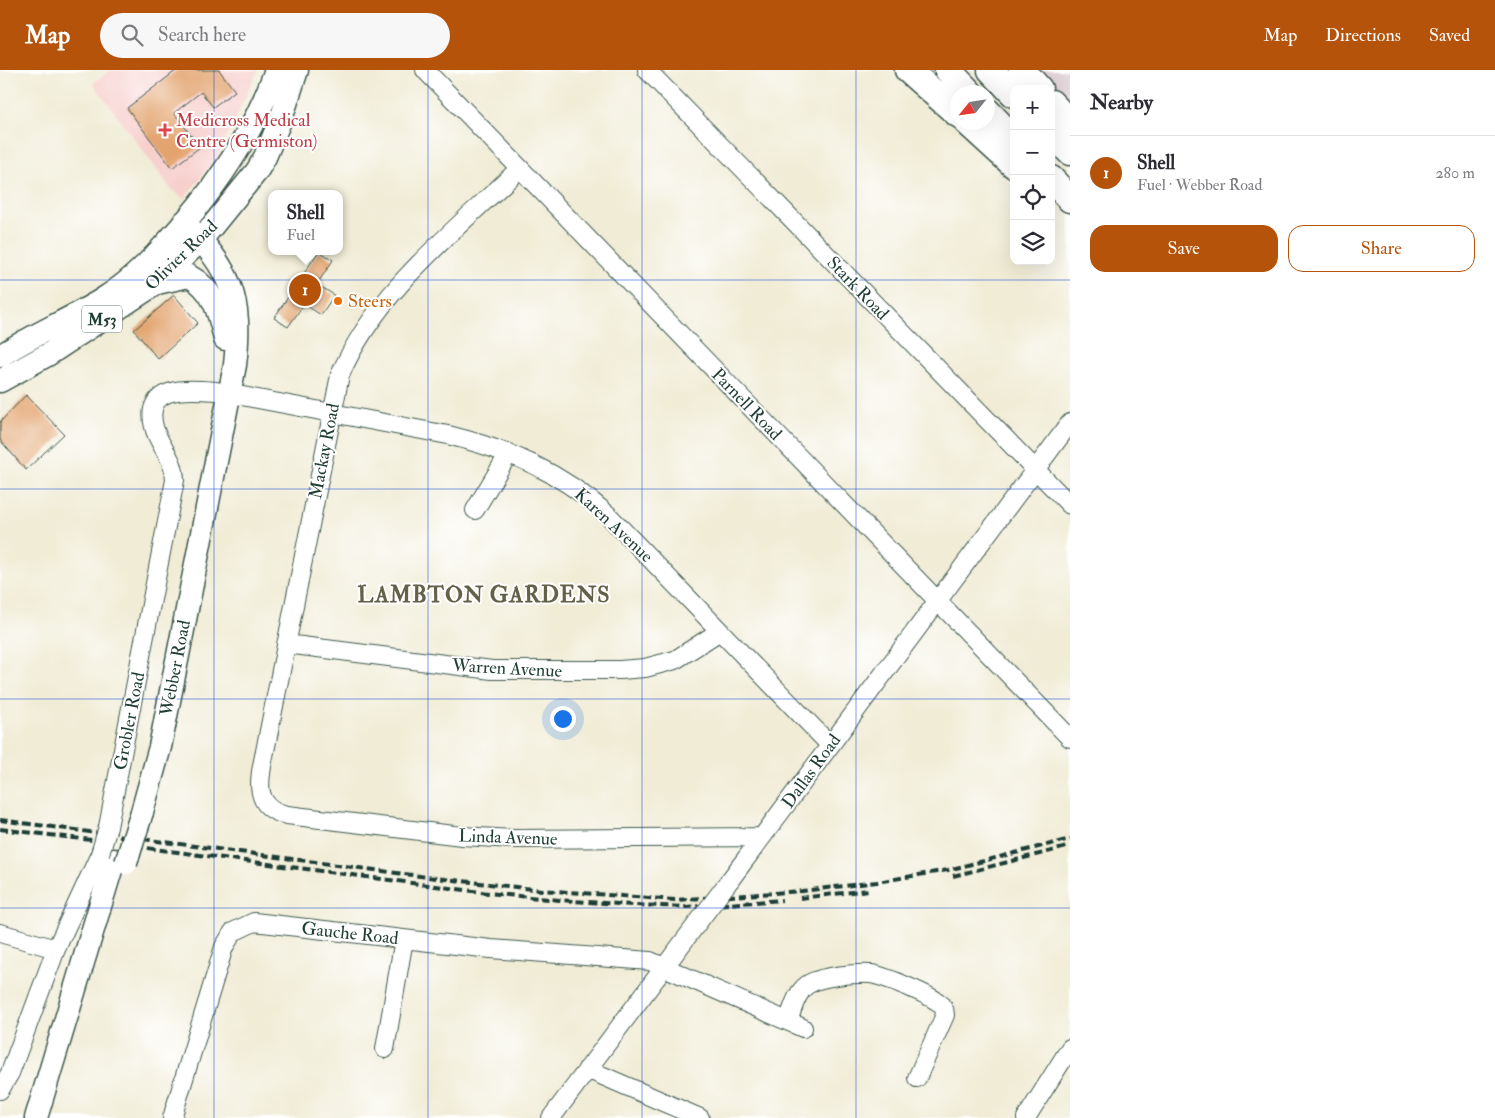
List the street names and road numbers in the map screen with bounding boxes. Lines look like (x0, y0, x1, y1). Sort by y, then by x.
street label: Olivier Road (140, 215, 223, 296)
street label: Stark Road (822, 252, 894, 325)
road number: M53 (82, 305, 122, 332)
street label: Parnell Road (707, 363, 787, 445)
street label: Mackay Road (304, 401, 345, 501)
street label: Karen Avenue (569, 483, 658, 568)
street label: Webber Road (155, 618, 196, 719)
street label: Warren Avenue (450, 654, 563, 683)
street label: Grobler Road (109, 670, 150, 772)
street label: Dallas Road (777, 730, 846, 813)
street label: Linda Avenue (458, 824, 558, 851)
street label: Gauche Road (300, 917, 400, 950)

